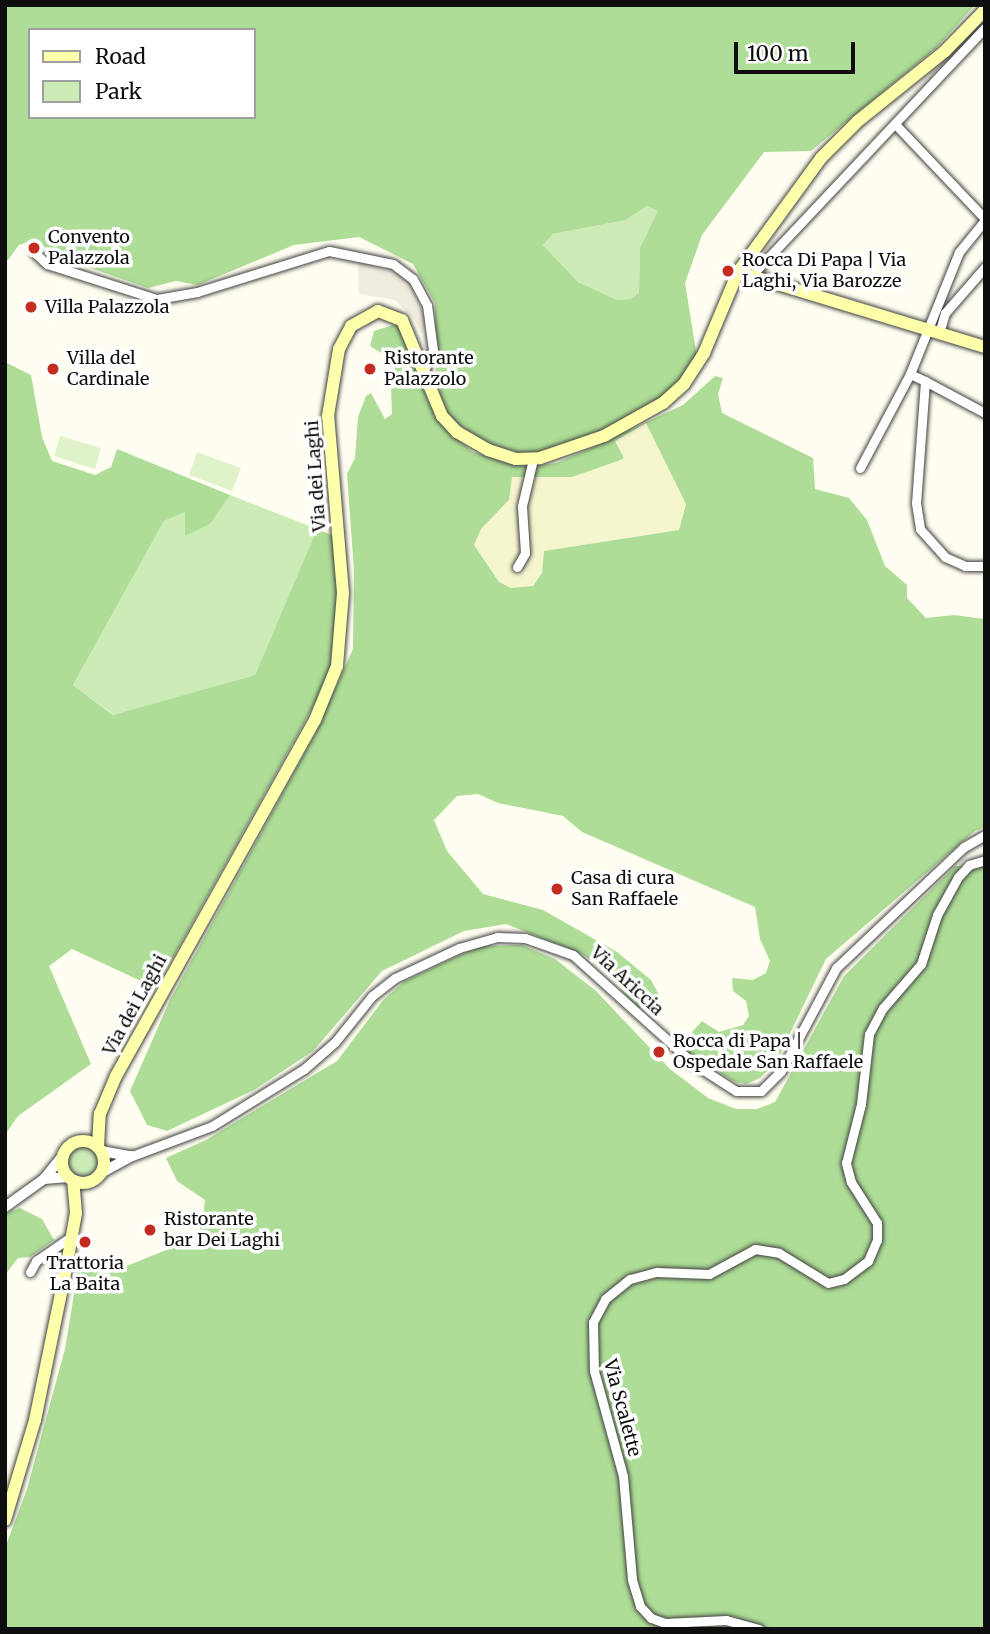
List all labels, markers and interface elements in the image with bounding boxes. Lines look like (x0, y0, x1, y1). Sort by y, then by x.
legend (28, 28, 256, 119)
scale bar (738, 28, 859, 72)
text: 100 m (747, 40, 809, 67)
text: Road (95, 43, 146, 70)
text: Park (95, 78, 142, 105)
place label: Convento Palazzola (48, 227, 130, 270)
marker: Convento Palazzola (26, 240, 42, 256)
place label: Rocca Di Papa | Via Laghi, Via Barozze (742, 250, 906, 292)
marker: Rocca Di Papa | Via Laghi, Via Barozze (720, 263, 736, 279)
place label: Villa Palazzola (45, 296, 169, 318)
marker: Villa Palazzola (23, 299, 39, 315)
place label: Villa del Cardinale (67, 348, 149, 390)
place label: Ristorante Palazzolo (384, 348, 474, 390)
marker: Villa del Cardinale (45, 361, 61, 377)
marker: Ristorante Palazzolo (362, 361, 378, 377)
street label: Via dei Laghi (301, 419, 331, 533)
place label: Casa di cura San Raffaele (571, 868, 678, 910)
marker: Casa di cura San Raffaele (549, 881, 565, 897)
street label: Via Ariccia (586, 942, 668, 1020)
street label: Via dei Laghi (98, 951, 172, 1059)
place label: Rocca di Papa | Ospedale San Raffaele (673, 1031, 863, 1074)
marker: Rocca di Papa | Ospedale San Raffaele (651, 1044, 667, 1060)
place label: Ristorante bar Dei Laghi (164, 1209, 280, 1252)
marker: Ristorante bar Dei Laghi (142, 1222, 158, 1238)
marker: Trattoria La Baita (77, 1234, 93, 1250)
place label: Trattoria La Baita (46, 1253, 124, 1296)
street label: Via Scalette (599, 1357, 645, 1459)

